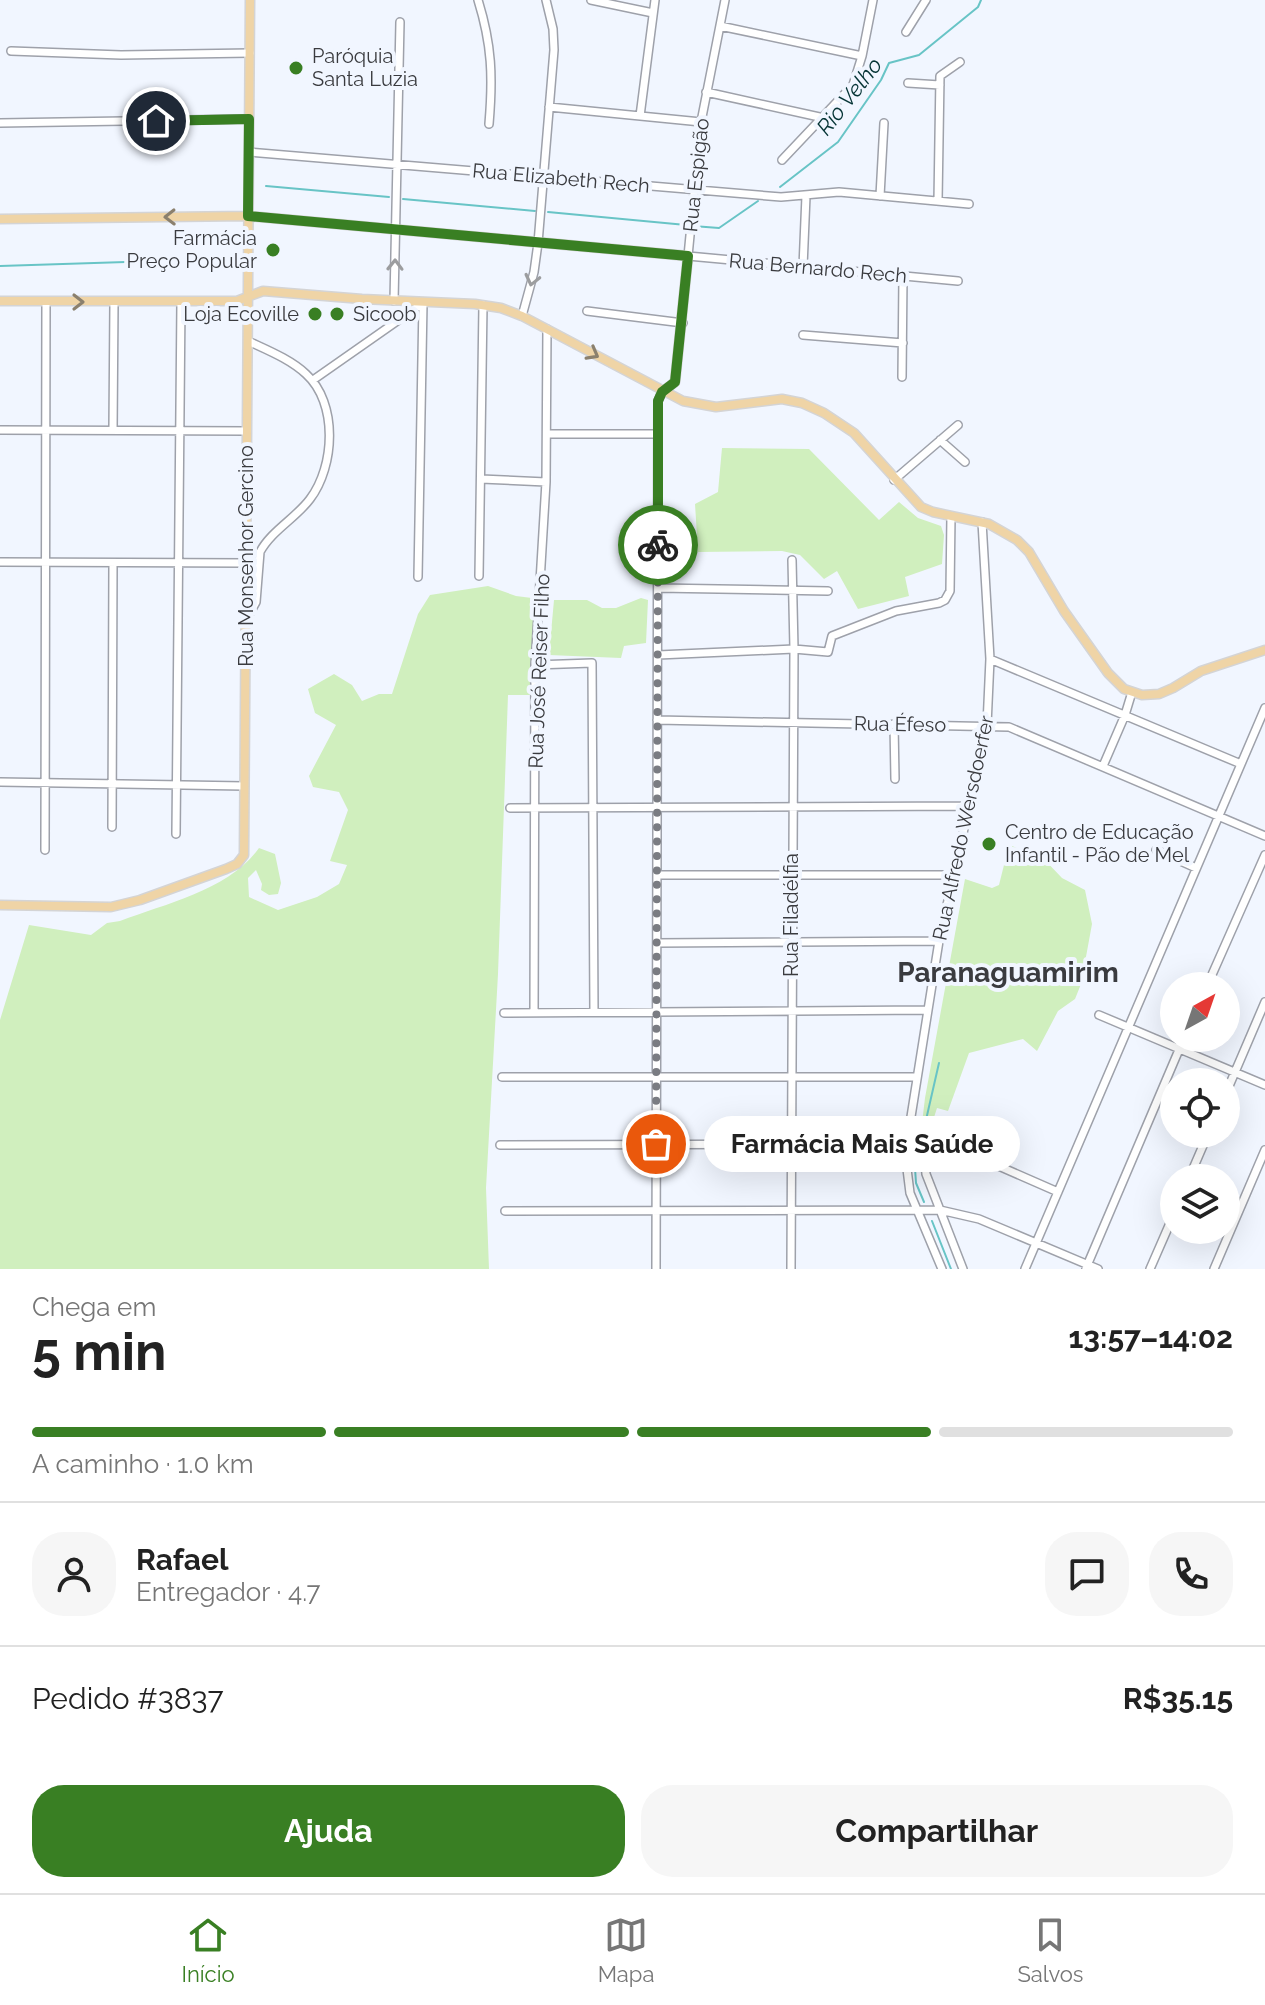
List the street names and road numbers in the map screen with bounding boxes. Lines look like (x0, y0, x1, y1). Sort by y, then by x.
street label: Rua Espigão (678, 117, 714, 233)
street label: Rua Elizabeth Rech (471, 158, 651, 198)
street label: Rua Bernardo Rech (728, 248, 908, 288)
street label: Rua Monsenhor Gercino (234, 445, 258, 667)
street label: Rua José Reiser Filho (524, 573, 554, 769)
street label: Rua Éfeso (854, 711, 946, 737)
street label: Rua Alfredo Wersdoerfer (927, 713, 999, 943)
street label: Rua Filadélfia (779, 853, 803, 977)

